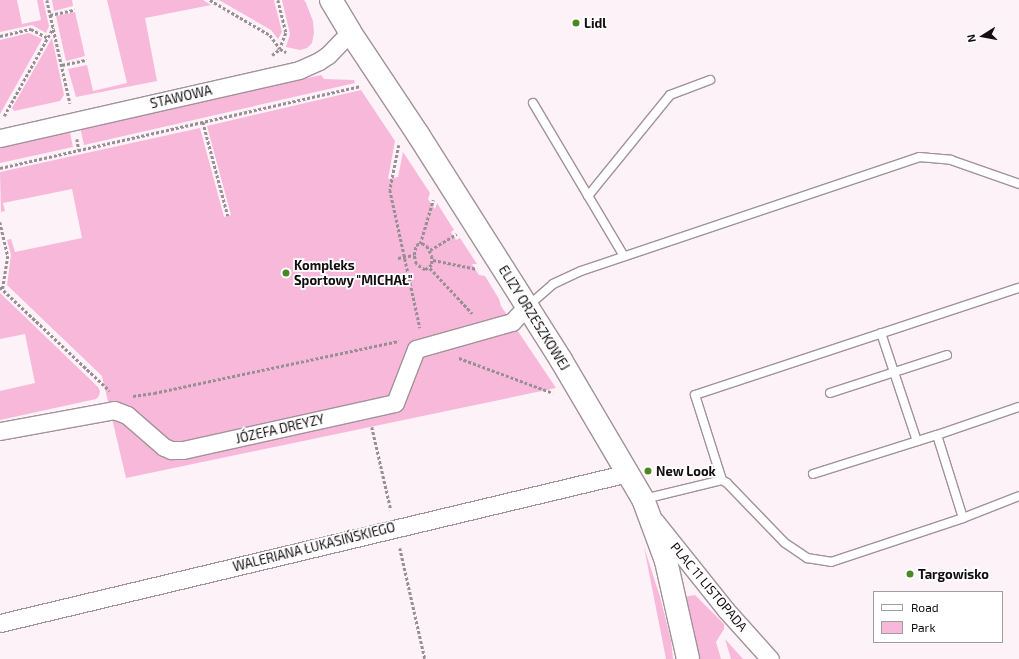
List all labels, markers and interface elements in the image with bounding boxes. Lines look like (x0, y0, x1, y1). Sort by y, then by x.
place label: Lidl (584, 15, 607, 31)
north arrow (963, 16, 1003, 56)
marker: Lidl (571, 18, 581, 28)
text: N (964, 33, 978, 44)
street label: STAWOWA (149, 82, 213, 112)
place label: Kompleks Sportowy "MICHAŁ" (294, 258, 413, 289)
street label: ELIZY ORZESZKOWEJ (495, 263, 573, 373)
marker: Kompleks Sportowy "MICHAŁ" (281, 268, 291, 278)
street label: JÓZEFA DREYZY (234, 411, 326, 447)
place label: New Look (656, 463, 716, 479)
marker: New Look (643, 466, 653, 476)
street label: WALERIANA ŁUKASIŃSKIEGO (231, 519, 397, 575)
street label: PLAC 11 LISTOPADA (667, 539, 751, 635)
place label: Targowisko (918, 566, 989, 582)
marker: Targowisko (905, 569, 915, 579)
legend (873, 591, 1003, 643)
text: Road (911, 600, 939, 614)
text: Park (911, 620, 936, 634)

